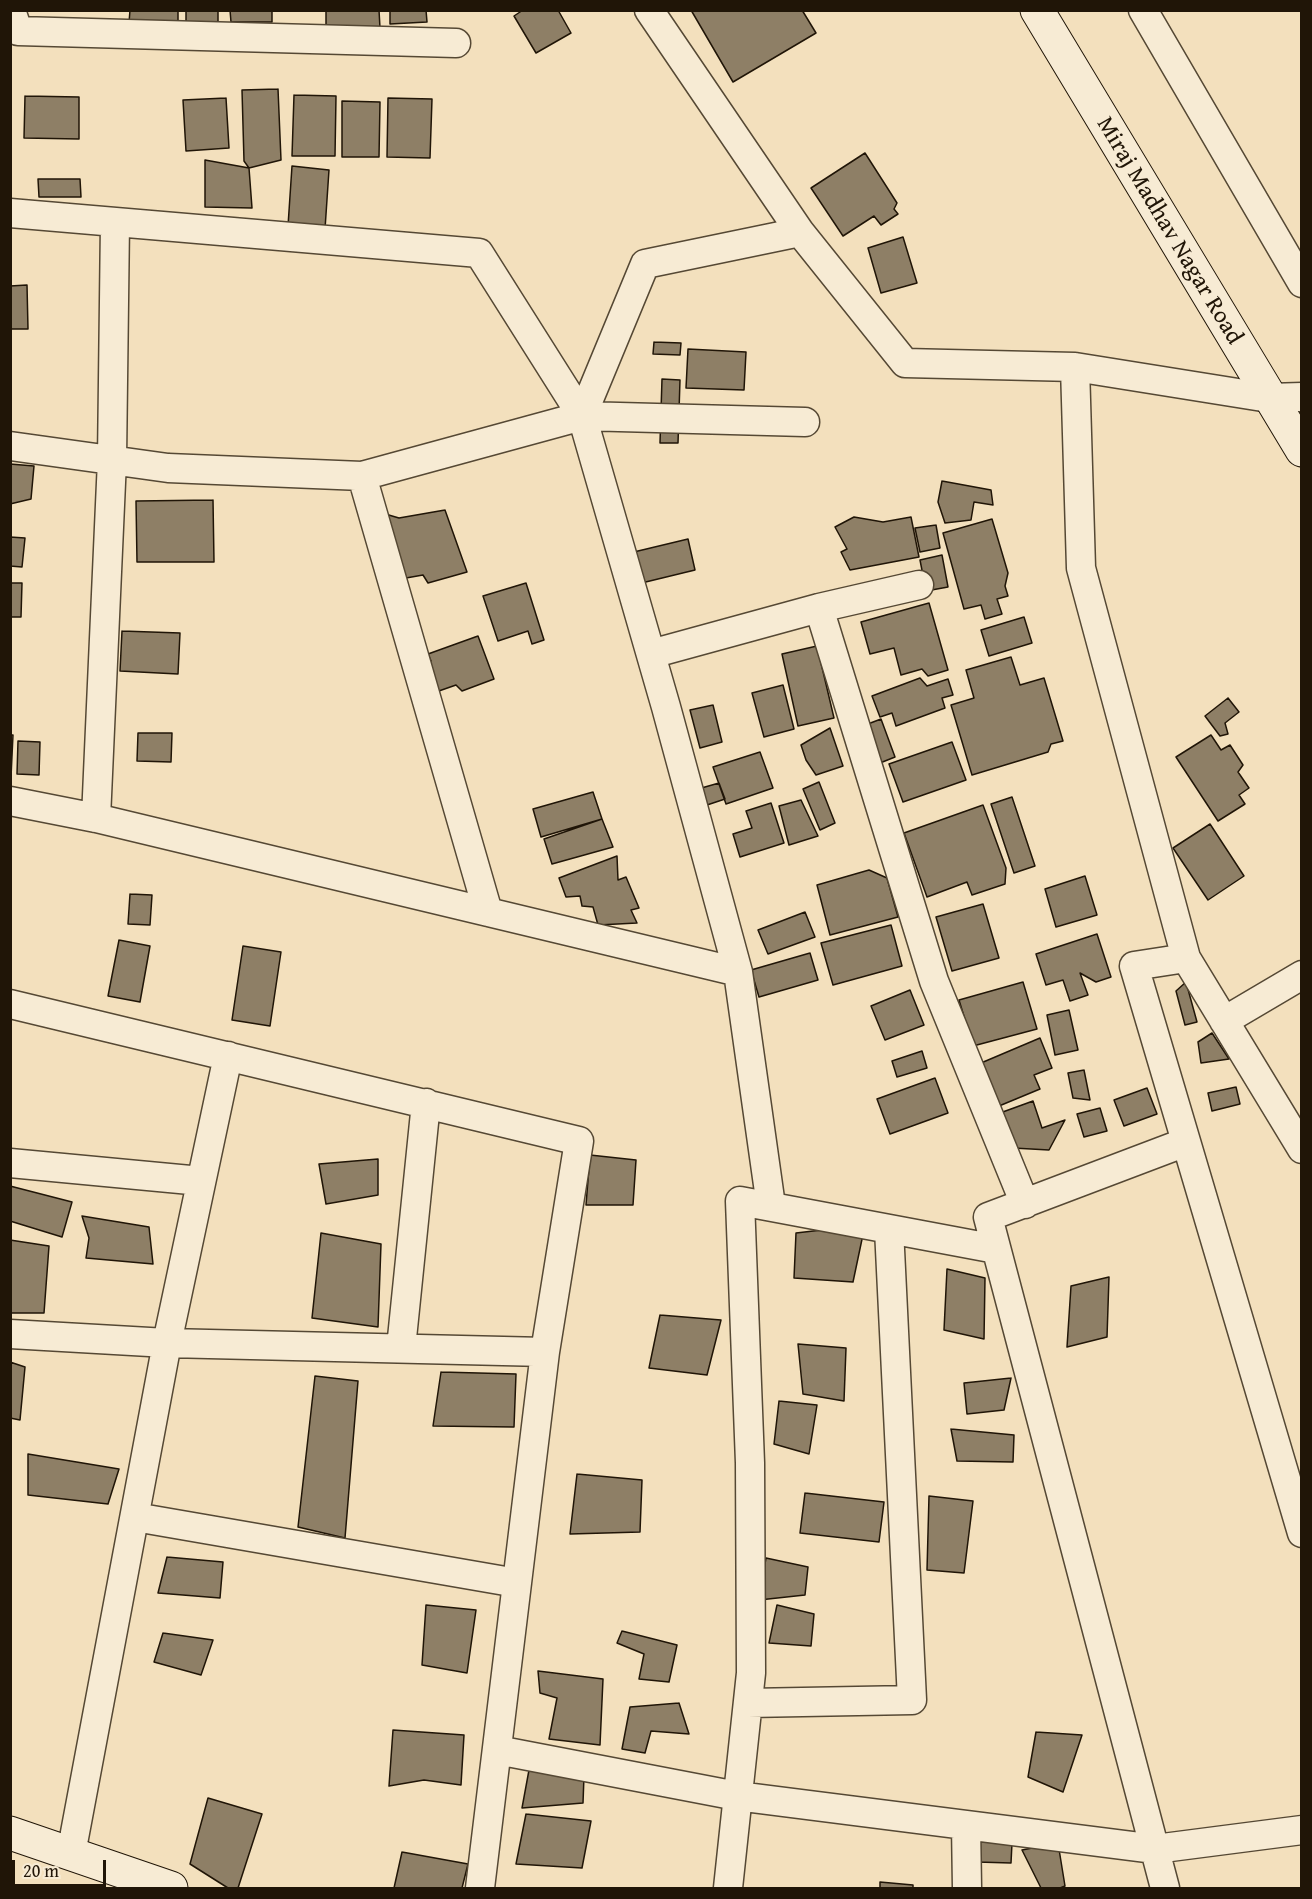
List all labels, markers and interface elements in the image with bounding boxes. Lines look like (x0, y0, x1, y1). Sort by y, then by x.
street label: Miraj Madhav Nagar Road (1090, 112, 1248, 350)
scale bar (15, 1848, 110, 1886)
text: 20 m (23, 1857, 59, 1884)

